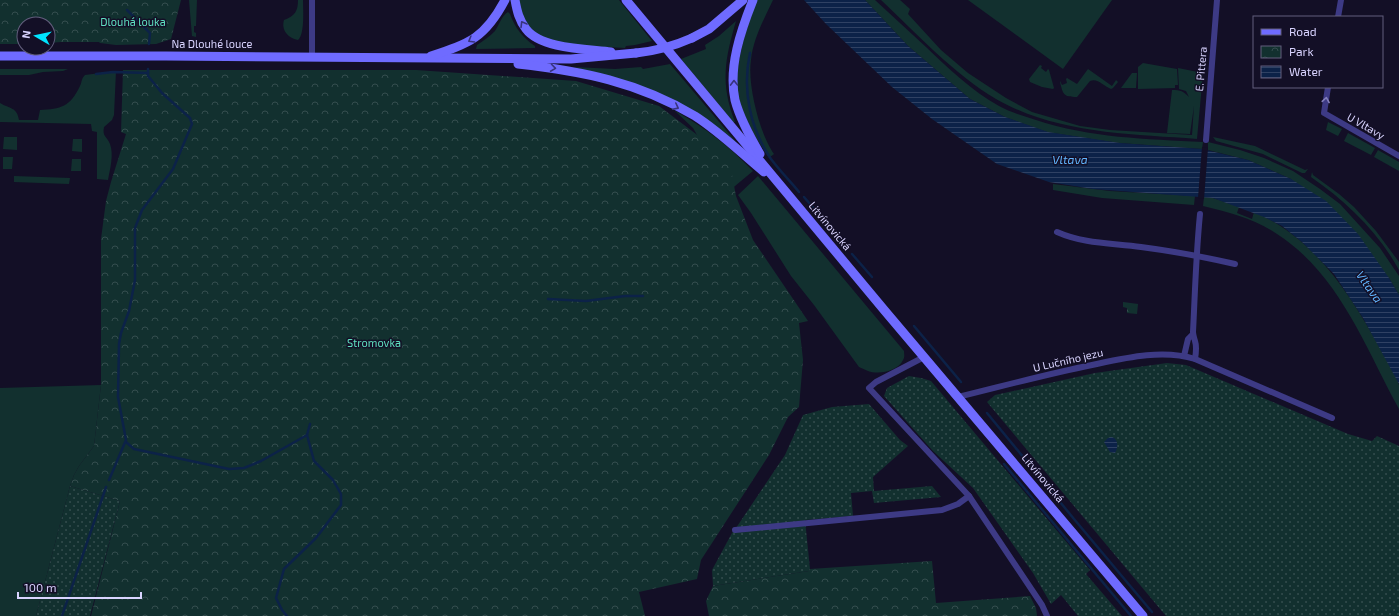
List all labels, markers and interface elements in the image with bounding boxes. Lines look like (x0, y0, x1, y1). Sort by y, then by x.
park label: Dlouhá louka (100, 15, 166, 28)
north arrow (16, 16, 56, 56)
legend (1253, 16, 1383, 88)
one-way arrow (520, 21, 528, 28)
text: Road (1289, 24, 1317, 38)
text: N (19, 29, 33, 39)
one-way arrow (468, 35, 475, 42)
street label: Na Dlouhé louce (171, 37, 253, 50)
text: Park (1289, 44, 1314, 58)
street label: E. Pittera (1192, 46, 1209, 92)
one-way arrow (550, 63, 556, 72)
text: Water (1289, 64, 1323, 78)
one-way arrow (730, 80, 738, 86)
one-way arrow (1321, 97, 1330, 103)
one-way arrow (672, 102, 680, 110)
street label: U Vltavy (1345, 110, 1388, 142)
water label: Vltava (1052, 152, 1088, 166)
street label: Litvínovická (806, 199, 854, 253)
water label: Vltava (1354, 268, 1386, 305)
park label: Stromovka (347, 336, 401, 349)
street label: U Lučního jezu (1031, 345, 1105, 375)
street label: Litvínovická (1019, 451, 1067, 505)
scale bar (18, 574, 141, 600)
text: 100 m (24, 580, 56, 594)

